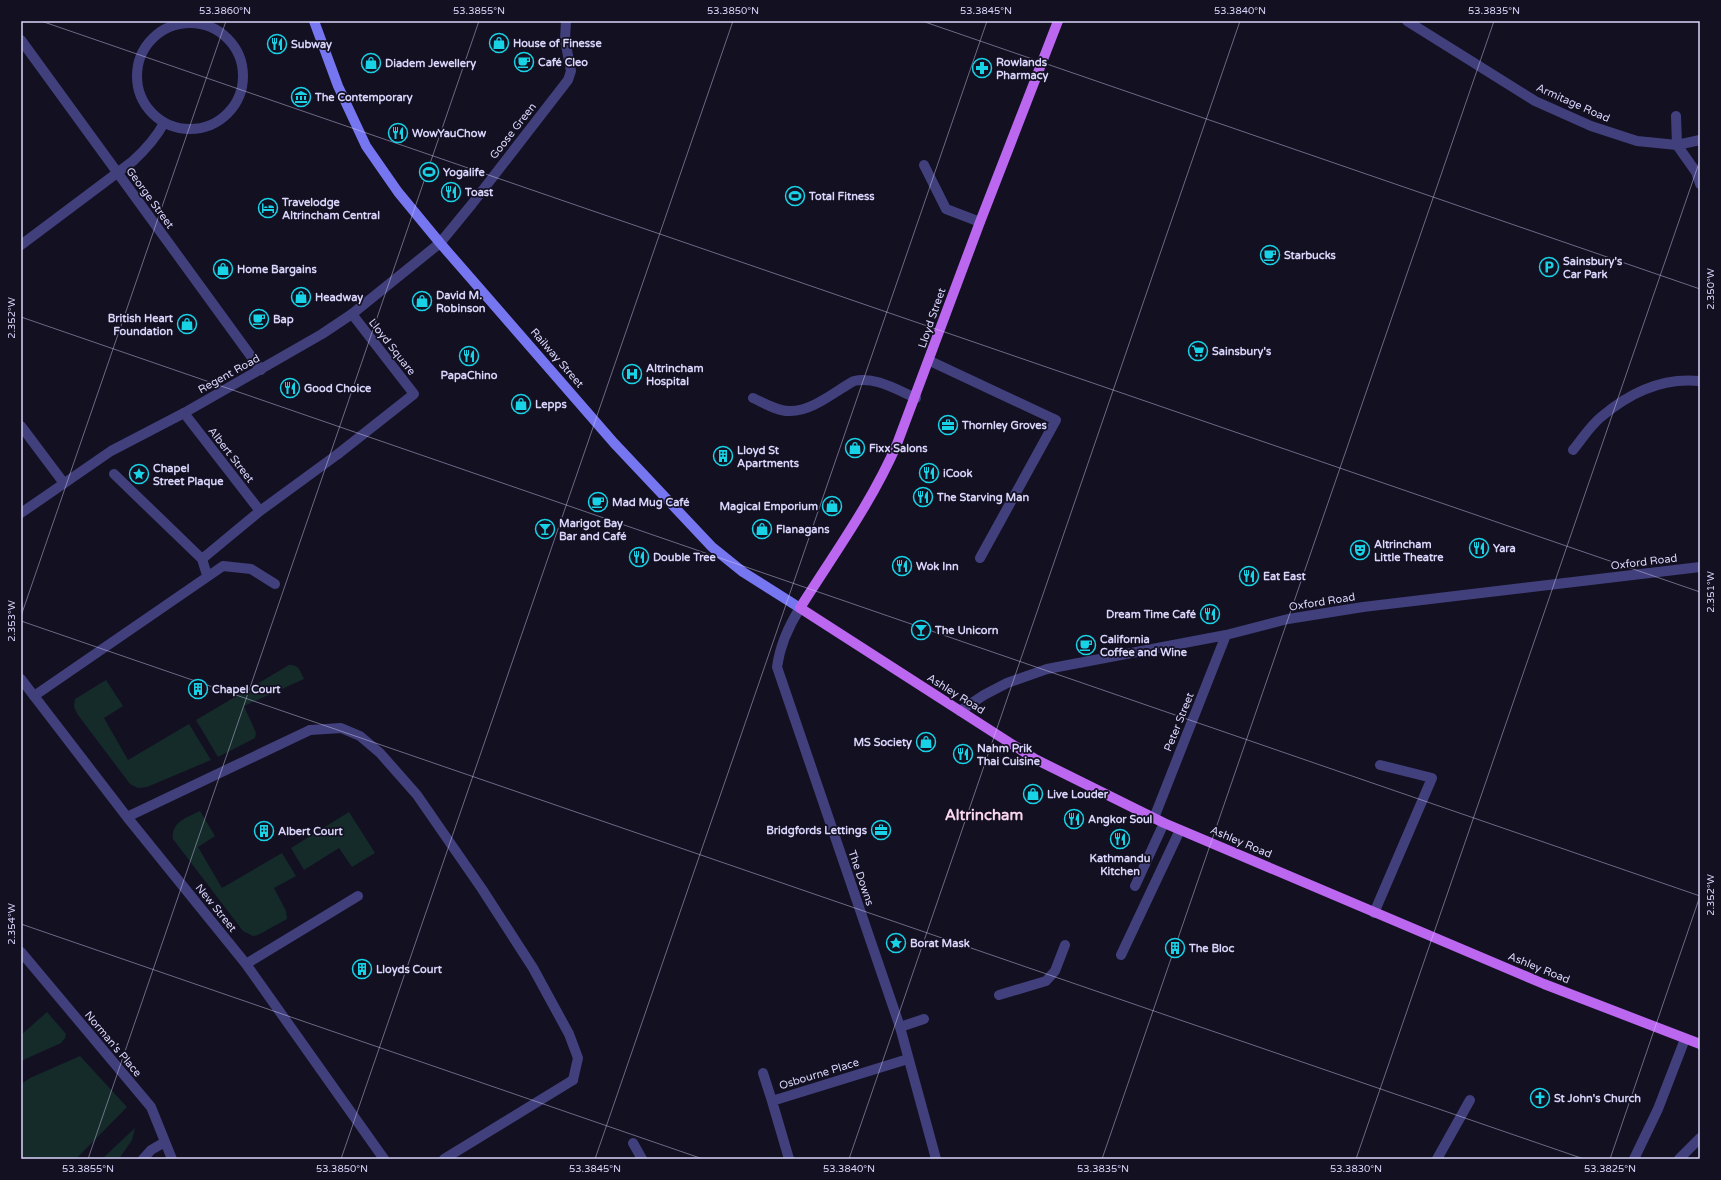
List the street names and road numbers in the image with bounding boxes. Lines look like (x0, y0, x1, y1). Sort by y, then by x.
street label: Armitage Road (1534, 81, 1612, 125)
street label: Goose Green (487, 100, 539, 162)
street label: George Street (123, 165, 177, 231)
street label: Lloyd Street (916, 286, 948, 350)
street label: Lloyd Square (366, 316, 418, 378)
street label: Railway Street (528, 326, 586, 390)
street label: Regent Road (196, 352, 262, 396)
street label: Albert Street (205, 425, 257, 485)
street label: Oxford Road (1610, 551, 1678, 573)
street label: Oxford Road (1288, 590, 1356, 614)
street label: Ashley Road (925, 671, 987, 717)
street label: Peter Street (1161, 691, 1197, 753)
street label: Ashley Road (1208, 823, 1274, 861)
street label: The Downs (845, 849, 877, 907)
street label: New Street (193, 881, 239, 935)
street label: Ashley Road (1506, 950, 1572, 986)
street label: Norman's Place (82, 1009, 144, 1079)
street label: Osbourne Place (778, 1056, 860, 1092)

